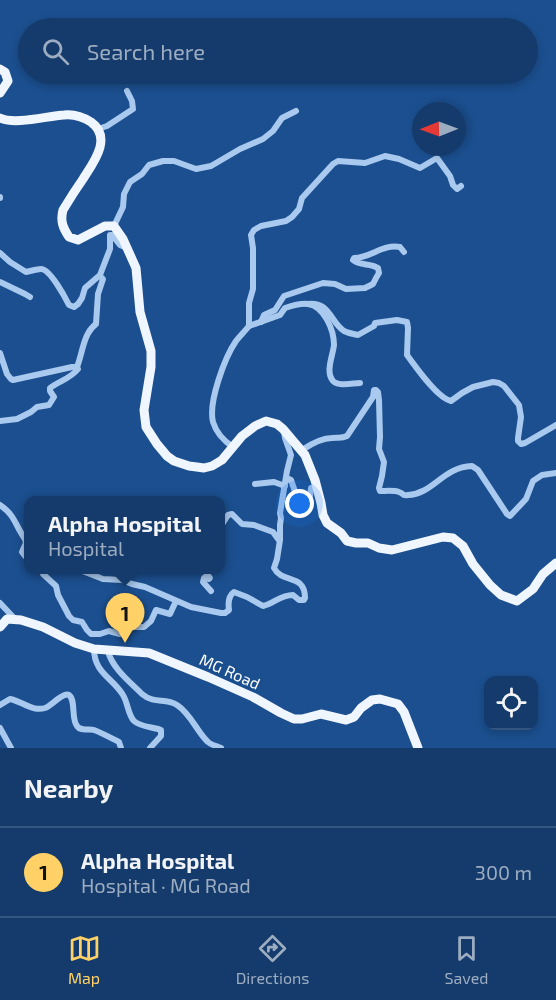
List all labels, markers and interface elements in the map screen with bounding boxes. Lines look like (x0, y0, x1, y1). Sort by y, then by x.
search box (18, 18, 538, 84)
icon: search (39, 35, 72, 68)
text: Search here (87, 38, 205, 64)
north arrow (412, 102, 466, 156)
your location (285, 489, 314, 518)
popup (24, 496, 225, 574)
text: Alpha Hospital (48, 510, 201, 536)
text: Hospital (48, 536, 124, 560)
pin: 1 (106, 594, 144, 643)
street label: MG Road (197, 649, 263, 693)
map controls (484, 676, 538, 730)
button: locate (484, 676, 538, 730)
text: Nearby (24, 772, 113, 803)
text: Alpha Hospital (81, 847, 234, 873)
text: 1 (39, 860, 48, 884)
text: 300 m (475, 860, 532, 884)
text: Hospital · MG Road (81, 873, 251, 897)
tab: Map (68, 932, 101, 987)
tab: Directions (236, 932, 309, 987)
tab: Saved (445, 932, 488, 987)

